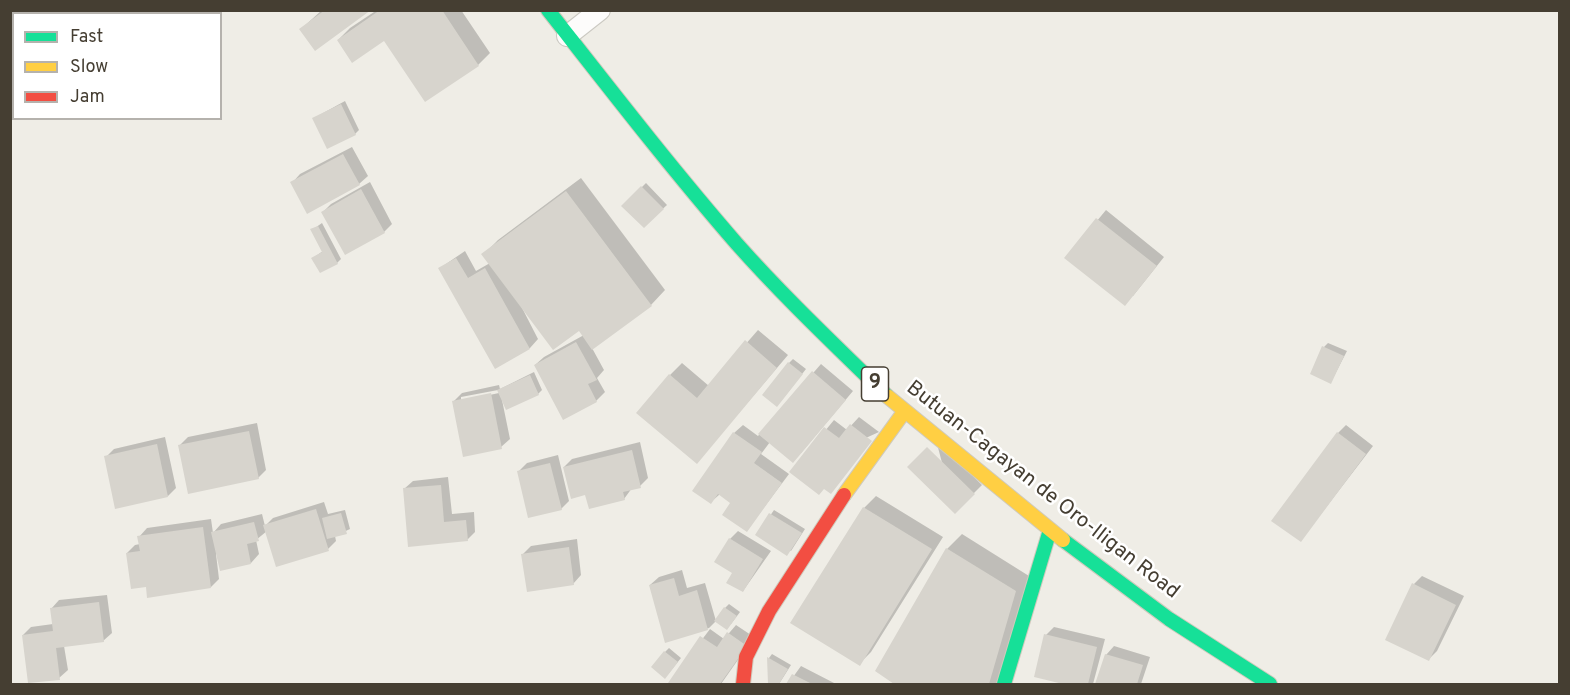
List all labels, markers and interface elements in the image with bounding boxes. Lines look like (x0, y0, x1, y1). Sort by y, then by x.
legend (12, 12, 222, 120)
text: Fast (70, 26, 103, 49)
text: Slow (70, 56, 108, 79)
text: Jam (70, 86, 105, 109)
road number: 9 (862, 367, 888, 401)
street label: Butuan-Cagayan de Oro-Iligan Road (900, 376, 1184, 606)

